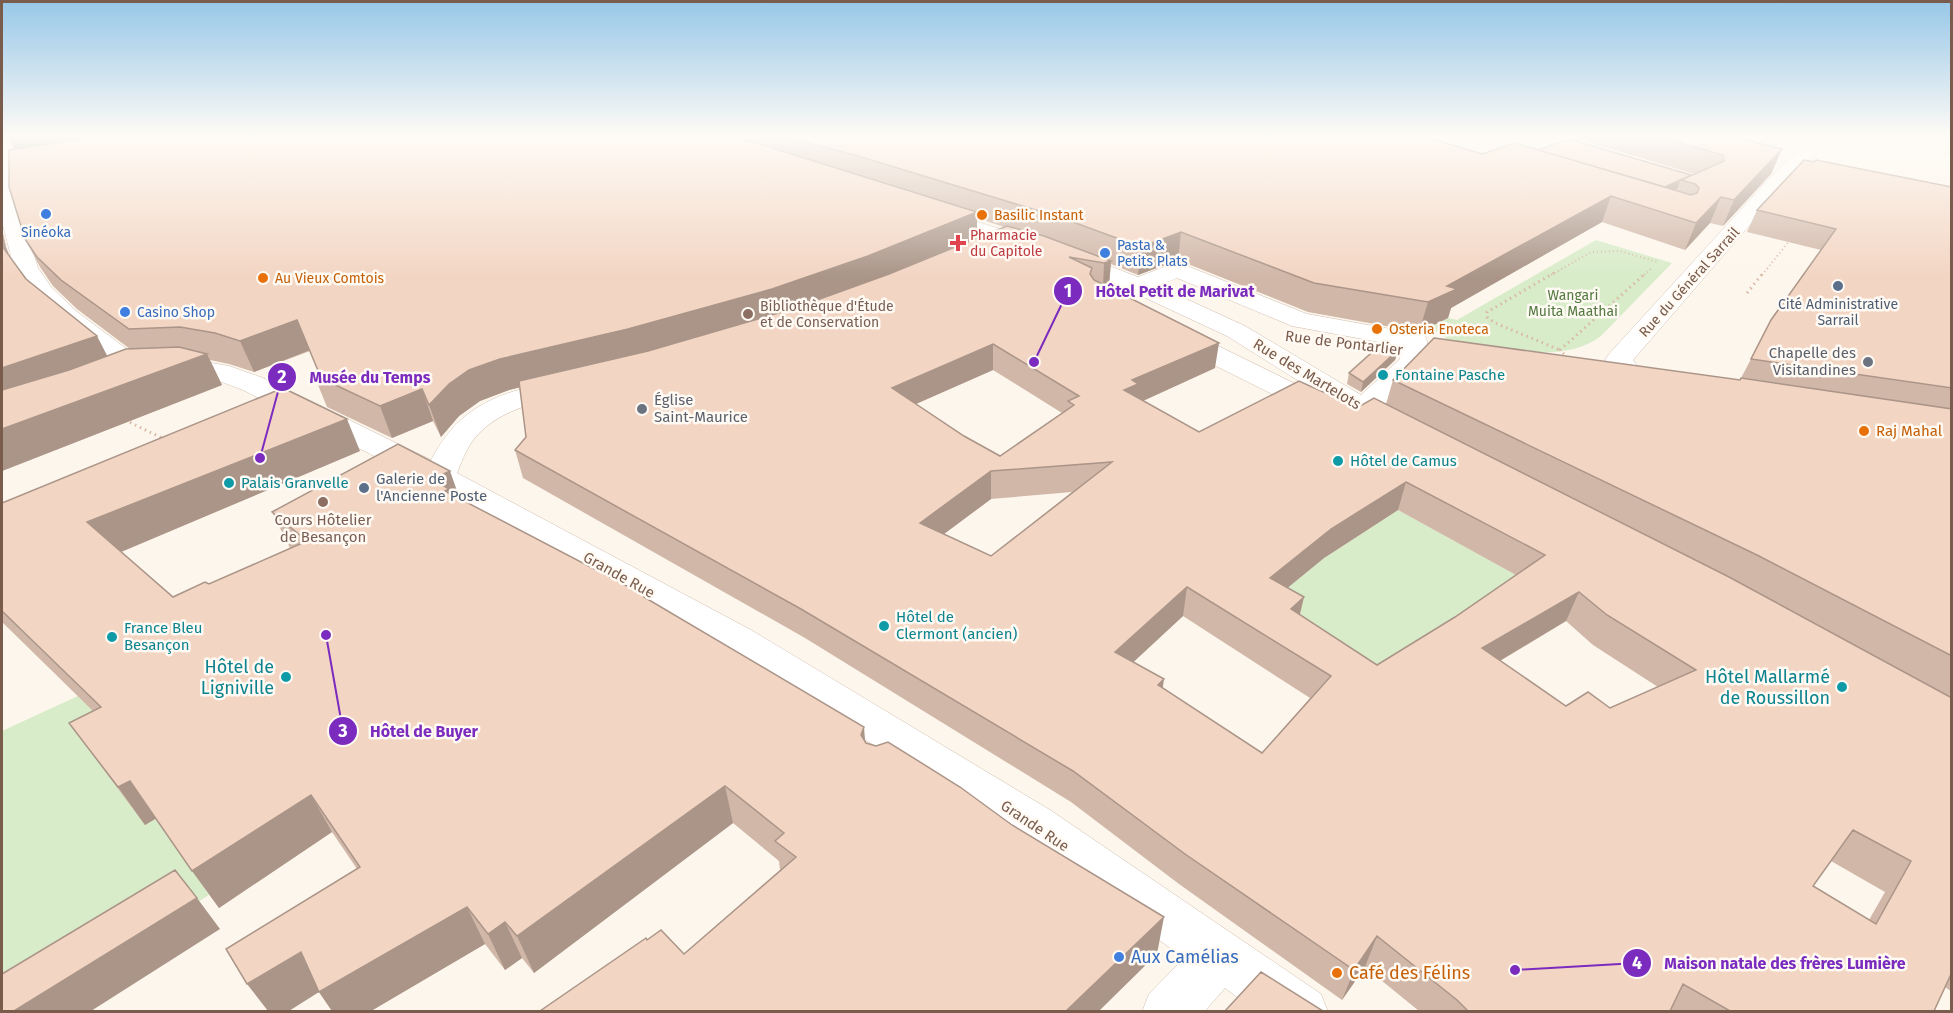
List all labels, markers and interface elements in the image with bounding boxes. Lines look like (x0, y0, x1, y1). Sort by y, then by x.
marker: Sinéoka (39, 207, 53, 221)
place label: Basilic Instant (994, 207, 1085, 224)
marker: Basilic Instant (975, 208, 989, 222)
place label: Sinéoka (21, 224, 71, 241)
street label: Rue du Général Sarrail (1636, 224, 1743, 341)
place label: Pharmacie du Capitole (970, 227, 1043, 260)
marker: Pharmacie du Capitole (951, 236, 965, 250)
place label: Pasta & Petits Plats (1117, 237, 1188, 270)
marker: Pasta & Petits Plats (1098, 246, 1112, 260)
place label: Au Vieux Comtois (275, 270, 385, 287)
marker: Au Vieux Comtois (256, 271, 270, 285)
callout: Hôtel Petit de Marivat (1053, 274, 1267, 308)
marker: Cité Administrative Sarrail (1831, 279, 1845, 293)
text: 1 (1064, 280, 1072, 302)
text: Hôtel Petit de Marivat (1095, 282, 1255, 301)
park label: Wangari Muita Maathai (1528, 287, 1618, 320)
place label: Cité Administrative Sarrail (1778, 296, 1898, 329)
place label: Bibliothèque d'Étude et de Conservation (760, 297, 894, 331)
place label: Casino Shop (137, 304, 215, 321)
marker: Casino Shop (118, 305, 132, 319)
marker: Bibliothèque d'Étude et de Conservation (741, 307, 755, 321)
place label: Osteria Enoteca (1389, 321, 1489, 338)
marker: Osteria Enoteca (1370, 322, 1384, 336)
street label: Rue de Pontarlier (1284, 327, 1404, 359)
street label: Rue des Martelots (1250, 335, 1364, 413)
place label: Chapelle des Visitandines (1769, 344, 1856, 379)
marker: Chapelle des Visitandines (1861, 355, 1875, 369)
callout: Musée du Temps (267, 360, 442, 394)
text: 2 (277, 366, 287, 388)
place label: Fontaine Pasche (1395, 366, 1505, 384)
text: Musée du Temps (310, 368, 431, 387)
marker: Fontaine Pasche (1376, 368, 1390, 382)
place label: Église Saint-Maurice (654, 391, 748, 426)
marker: Église Saint-Maurice (635, 402, 649, 416)
place label: Raj Mahal (1876, 422, 1943, 440)
marker: Raj Mahal (1857, 424, 1871, 438)
place label: Hôtel de Camus (1350, 452, 1457, 470)
marker: Hôtel de Camus (1331, 454, 1345, 468)
place label: Galerie de l'Ancienne Poste (376, 470, 487, 505)
place label: Palais Granvelle (241, 474, 349, 492)
marker: Palais Granvelle (222, 476, 236, 490)
marker: Galerie de l'Ancienne Poste (357, 481, 371, 495)
marker: Cours Hôtelier de Besançon (316, 495, 330, 509)
place label: Cours Hôtelier de Besançon (274, 511, 372, 546)
street label: Grande Rue (580, 548, 658, 602)
place label: Hôtel de Clermont (ancien) (896, 608, 1018, 643)
place label: France Bleu Besançon (124, 619, 202, 654)
marker: Hôtel de Clermont (ancien) (877, 619, 891, 633)
marker: France Bleu Besançon (105, 630, 119, 644)
place label: Hôtel de Ligniville (201, 656, 274, 699)
place label: Hôtel Mallarmé de Roussillon (1705, 666, 1830, 709)
marker: Hôtel de Ligniville (279, 670, 293, 684)
marker: Hôtel Mallarmé de Roussillon (1835, 680, 1849, 694)
callout: Hôtel de Buyer (328, 714, 490, 748)
text: 3 (337, 720, 348, 742)
text: Hôtel de Buyer (370, 722, 479, 741)
street label: Grande Rue (997, 797, 1073, 855)
place label: Aux Camélias (1131, 946, 1239, 968)
callout: Maison natale des frères Lumière (1622, 946, 1918, 980)
marker: Aux Camélias (1112, 950, 1126, 964)
text: 4 (1632, 952, 1642, 974)
text: Maison natale des frères Lumière (1664, 954, 1906, 973)
place label: Café des Félins (1349, 962, 1470, 984)
marker: Café des Félins (1330, 966, 1344, 980)

